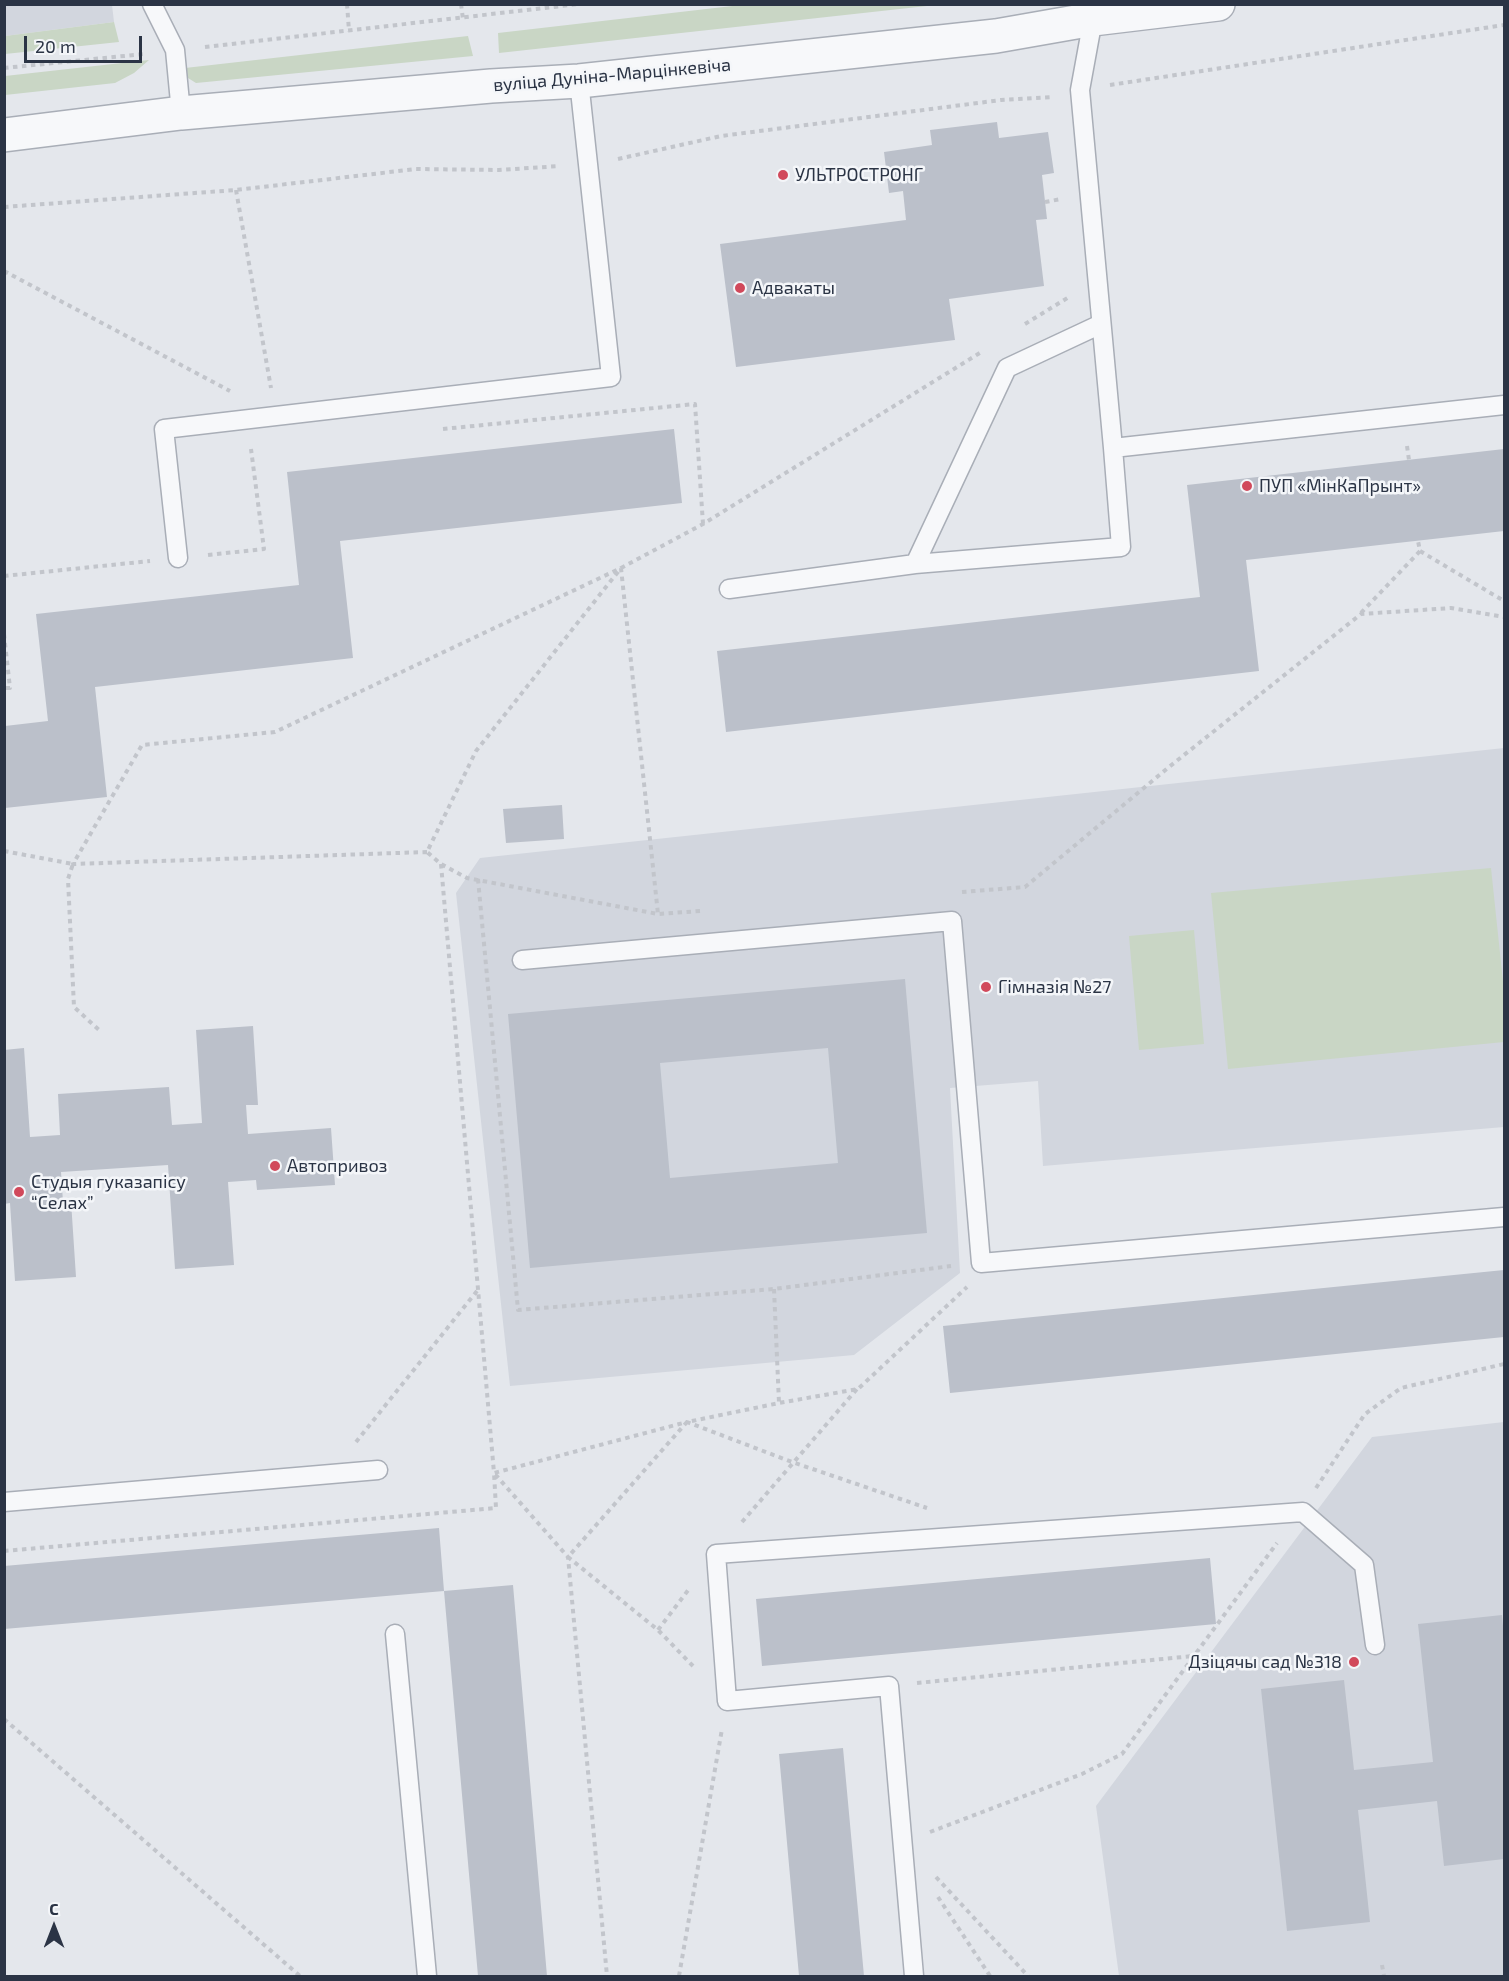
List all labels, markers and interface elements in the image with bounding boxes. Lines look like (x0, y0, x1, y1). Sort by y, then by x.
scale bar (27, 24, 146, 62)
text: 20 m (35, 35, 76, 57)
street label: вуліца Дуніна-Марцінкевіча (492, 54, 732, 96)
place label: УЛЬТРОСТРОНГ (795, 164, 923, 186)
marker: УЛЬТРОСТРОНГ (776, 168, 790, 182)
place label: Адвакаты (752, 277, 835, 299)
marker: Адвакаты (733, 281, 747, 295)
place label: ПУП «МінКаПрынт» (1259, 475, 1421, 497)
marker: ПУП «МінКаПрынт» (1240, 479, 1254, 493)
place label: Гімназія №27 (998, 976, 1112, 998)
marker: Гімназія №27 (979, 980, 993, 994)
place label: Автопривоз (287, 1155, 388, 1177)
marker: Автопривоз (268, 1159, 282, 1173)
place label: Студыя гуказапісу “Селах” (31, 1171, 186, 1214)
marker: Студыя гуказапісу “Селах” (12, 1185, 26, 1199)
place label: Дзіцячы сад №318 (1188, 1651, 1342, 1673)
marker: Дзіцячы сад №318 (1347, 1655, 1361, 1669)
north arrow (24, 1897, 84, 1957)
text: С (49, 1899, 59, 1918)

